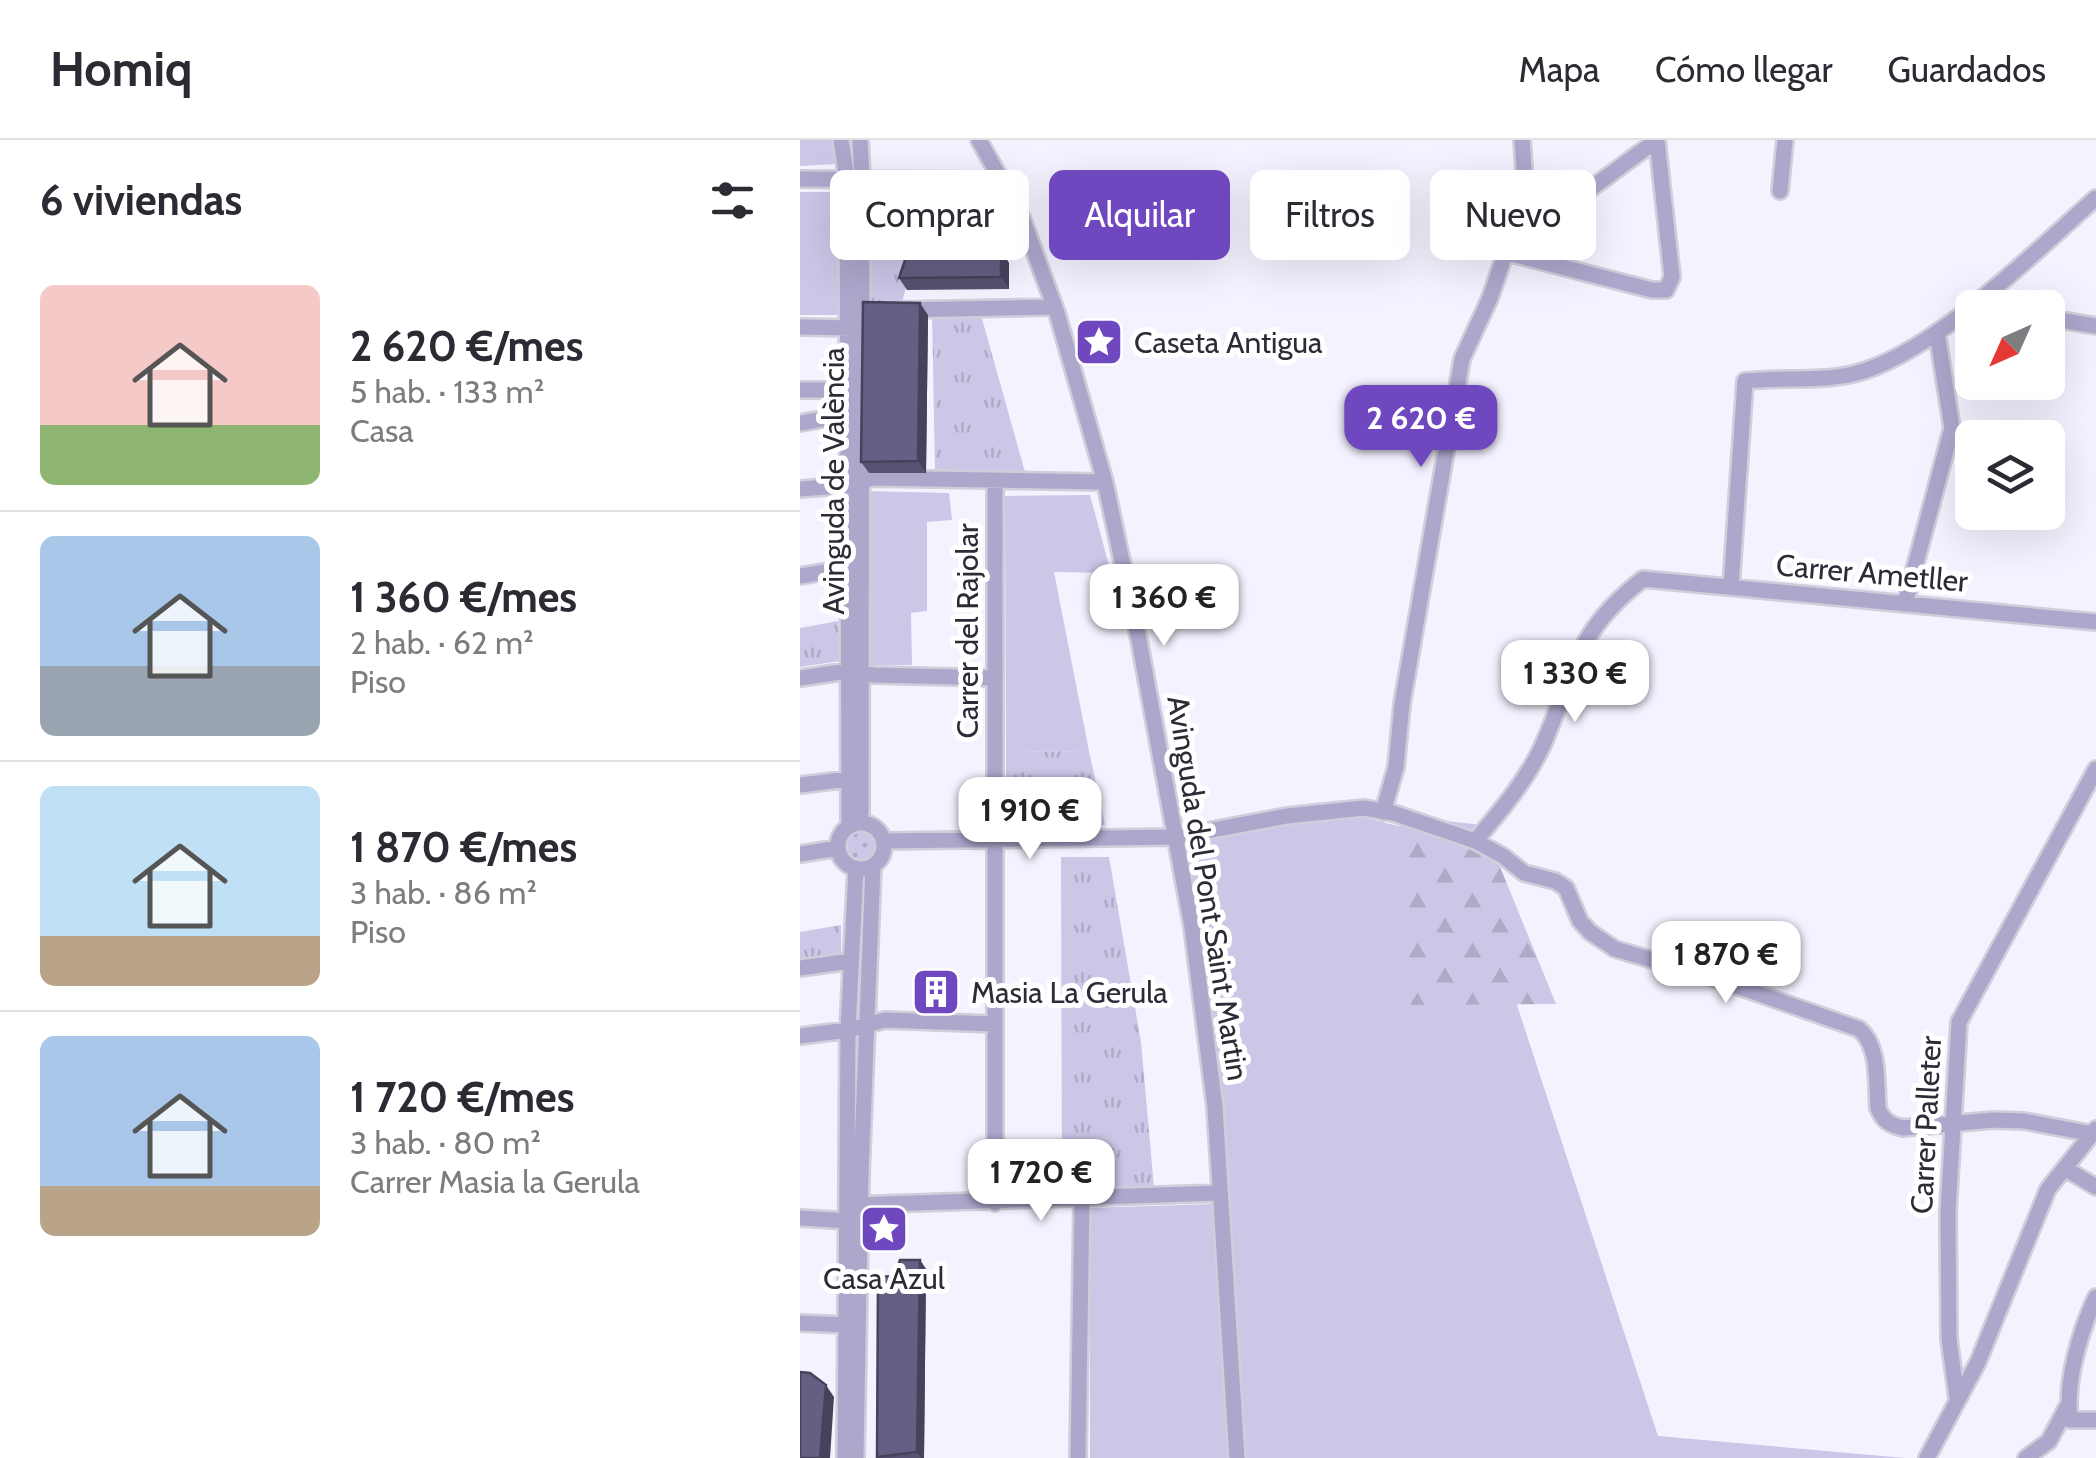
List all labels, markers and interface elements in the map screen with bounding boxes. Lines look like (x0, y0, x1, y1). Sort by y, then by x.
text: Homiq (50, 40, 192, 98)
text: Mapa (1519, 48, 1600, 91)
text: Cómo llegar (1655, 48, 1833, 91)
text: Guardados (1888, 48, 2046, 91)
chip: Comprar (830, 170, 1029, 260)
chip: Alquilar (1049, 170, 1230, 260)
chip: Filtros (1250, 170, 1410, 260)
chip: Nuevo (1430, 170, 1596, 260)
icon: filters (705, 173, 760, 228)
text: 6 viviendas (40, 174, 242, 226)
north arrow (1955, 290, 2065, 400)
map controls (1955, 290, 2065, 530)
place icon: Caseta Antigua (1073, 316, 1125, 368)
text: 2 620 €/mes (350, 320, 583, 372)
place label: Caseta Antigua (1134, 324, 1323, 361)
icon: home (120, 325, 240, 445)
street label: Avinguda de València (815, 347, 852, 615)
text: 5 hab. · 133 m² (350, 372, 544, 411)
pin: 2 620 € (1329, 385, 1513, 470)
text: 2 620 € (1366, 398, 1476, 437)
text: Casa (350, 411, 414, 450)
button: layers (1955, 420, 2065, 530)
street label: Carrer del Rajolar (949, 523, 986, 739)
street label: Carrer Ametller (1775, 546, 1970, 600)
pin: 1 360 € (1072, 564, 1256, 649)
text: 1 360 €/mes (350, 571, 577, 623)
icon: home (120, 576, 240, 696)
text: 1 360 € (1112, 577, 1216, 616)
text: 2 hab. · 62 m² (350, 623, 534, 662)
pin: 1 330 € (1483, 640, 1667, 725)
text: 1 330 € (1523, 653, 1627, 692)
text: Piso (350, 662, 406, 701)
street label: Avinguda del Pont Saint Martin (1159, 693, 1257, 1083)
pin: 1 910 € (938, 777, 1122, 862)
text: 1 910 € (980, 790, 1080, 829)
text: 1 870 €/mes (350, 821, 577, 873)
icon: home (120, 826, 240, 946)
text: 3 hab. · 86 m² (350, 873, 537, 912)
text: Piso (350, 912, 406, 951)
pin: 1 870 € (1634, 921, 1818, 1006)
text: 1 870 € (1674, 934, 1778, 973)
building icon: Masia La Gerula (910, 966, 962, 1018)
place label: Masia La Gerula (971, 974, 1168, 1011)
street label: Carrer Palleter (1903, 1034, 1949, 1215)
text: 1 720 €/mes (350, 1071, 575, 1123)
icon: home (120, 1076, 240, 1196)
text: 3 hab. · 80 m² (350, 1123, 541, 1162)
pin: 1 720 € (949, 1139, 1133, 1224)
text: 1 720 € (990, 1152, 1092, 1191)
text: Carrer Masia la Gerula (350, 1162, 640, 1201)
place icon: Casa Azul (858, 1203, 910, 1255)
place label: Casa Azul (823, 1260, 945, 1297)

